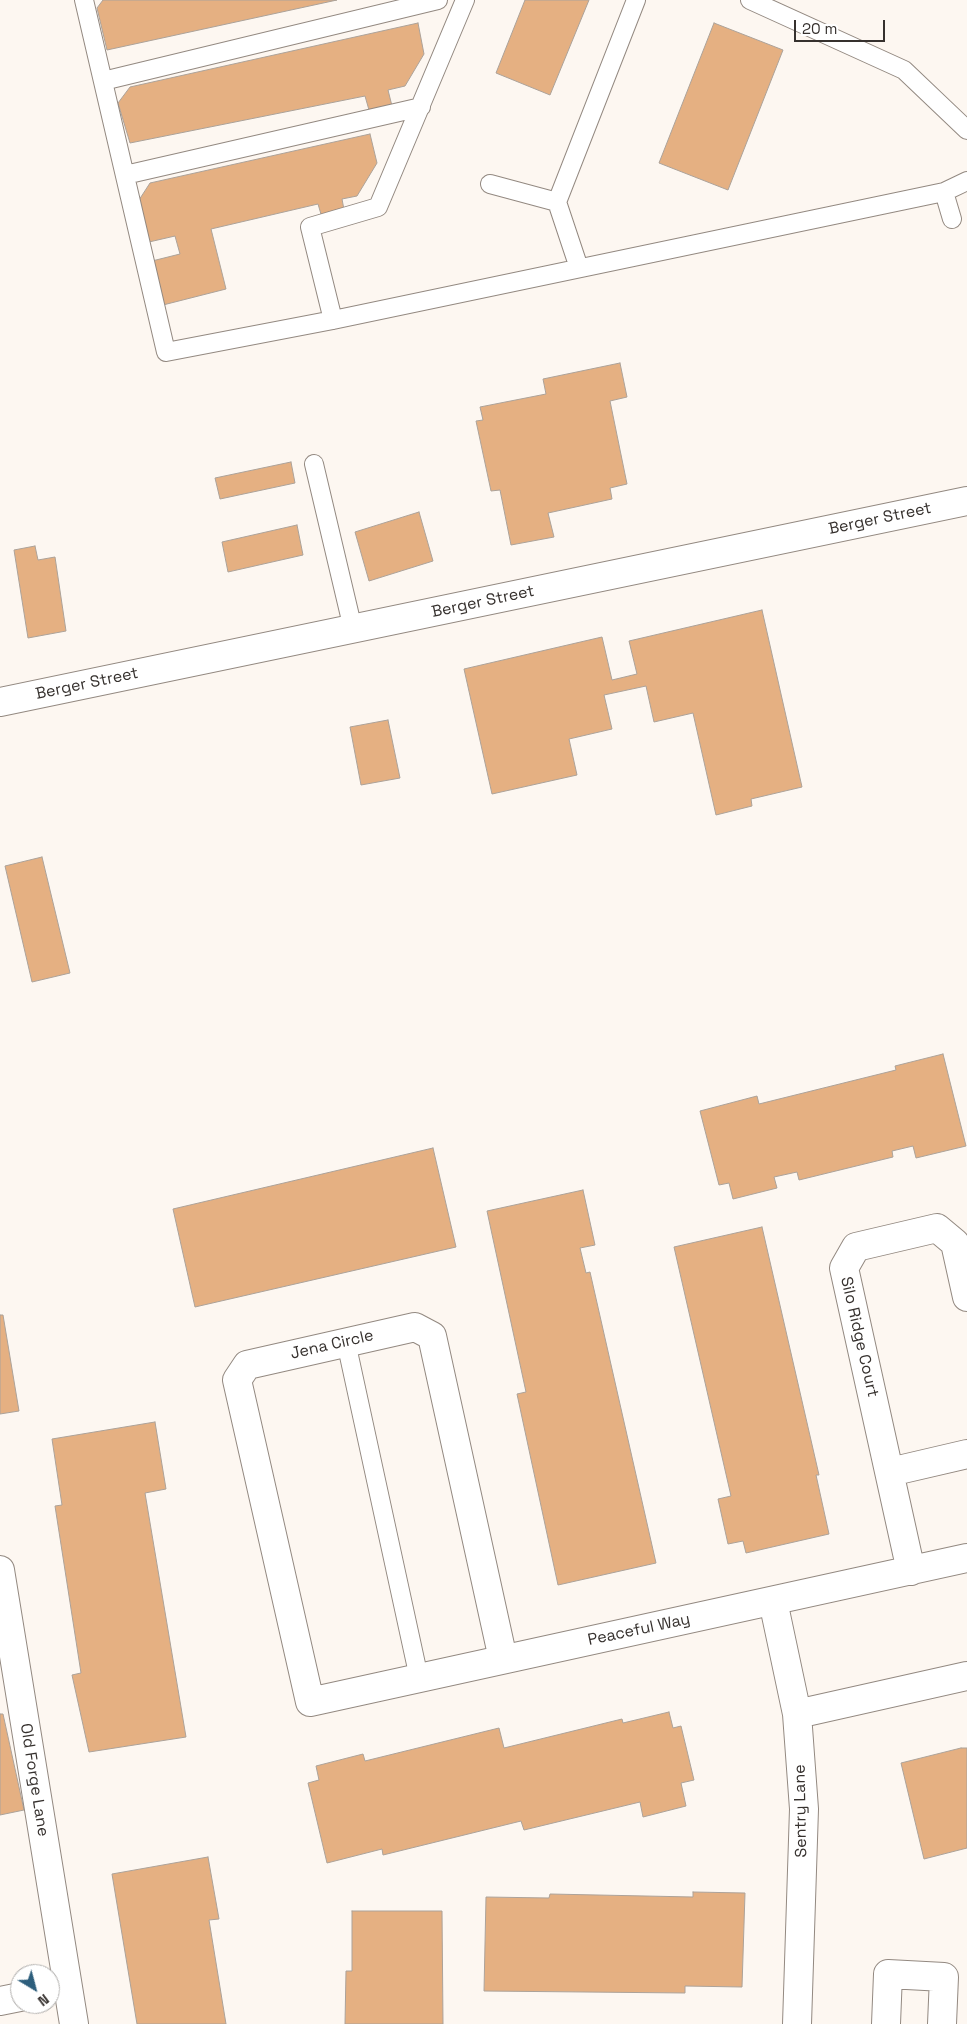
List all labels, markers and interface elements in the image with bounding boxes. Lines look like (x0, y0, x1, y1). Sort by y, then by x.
scale bar (797, 10, 888, 42)
text: 20 m (802, 19, 837, 38)
street label: Berger Street (827, 499, 933, 539)
street label: Berger Street (430, 582, 536, 622)
street label: Berger Street (34, 664, 140, 704)
street label: Silo Ridge Court (836, 1275, 882, 1399)
street label: Jena Circle (289, 1326, 375, 1364)
street label: Peaceful Way (586, 1610, 692, 1650)
street label: Old Forge Lane (16, 1722, 52, 1838)
street label: Sentry Lane (791, 1764, 811, 1858)
north arrow (10, 1964, 60, 2014)
text: N (34, 1990, 53, 2010)

